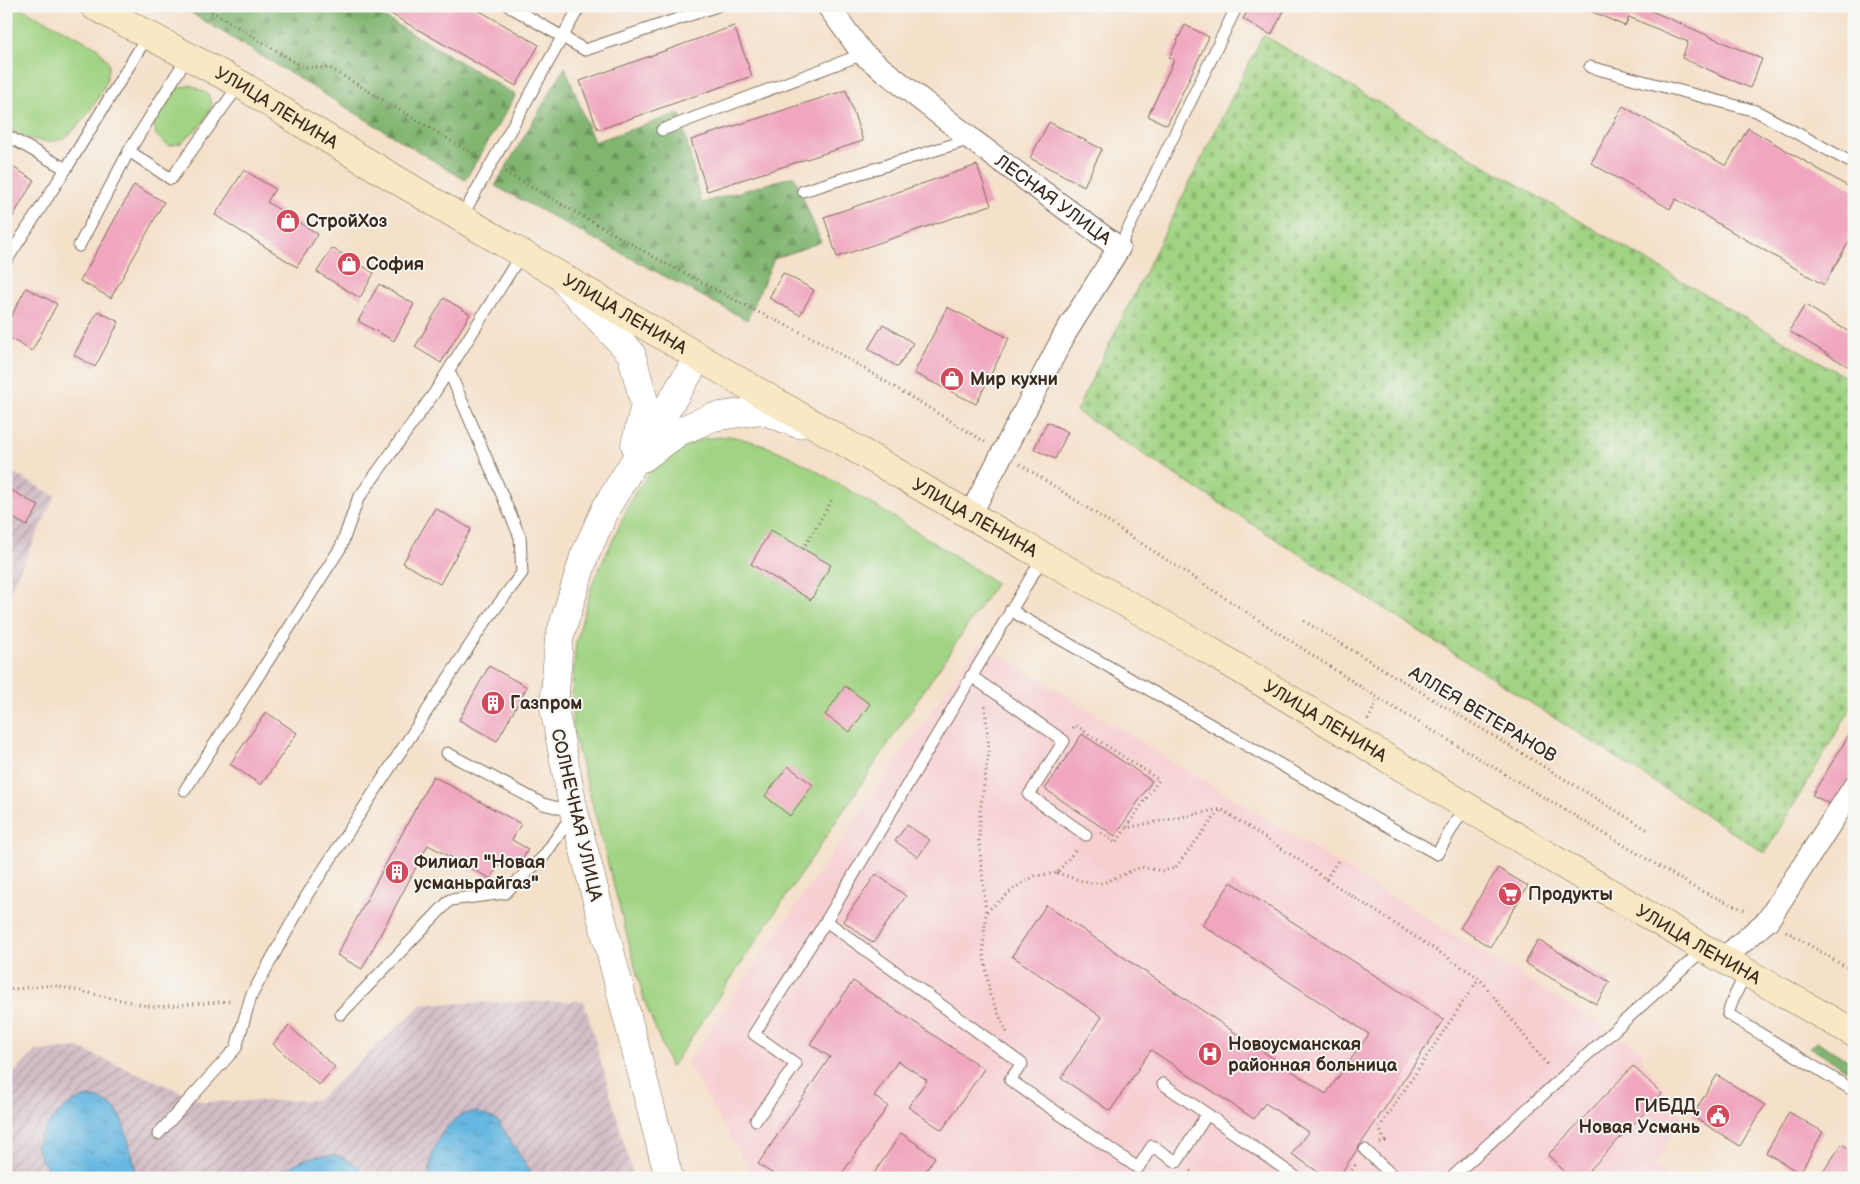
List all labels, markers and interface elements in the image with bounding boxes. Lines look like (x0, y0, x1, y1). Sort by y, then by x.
street label: УЛИЦА ЛЕНИНА (211, 63, 342, 153)
street label: ЛЕСНАЯ УЛИЦА (990, 150, 1115, 250)
shop icon: СтройХоз (275, 208, 301, 234)
place label: СтройХоз (306, 211, 388, 232)
shop icon: София (336, 251, 362, 277)
place label: София (366, 254, 424, 275)
street label: УЛИЦА ЛЕНИНА (559, 270, 691, 359)
shop icon: Мир кухни (939, 366, 965, 392)
place label: Мир кухни (970, 369, 1058, 390)
street label: УЛИЦА ЛЕНИНА (909, 474, 1041, 562)
street label: АЛЛЕЯ ВЕТЕРАНОВ (1404, 662, 1560, 767)
street label: УЛИЦА ЛЕНИНА (1260, 676, 1391, 767)
building icon: Газпром (480, 690, 506, 716)
place label: Газпром (510, 693, 582, 714)
street label: СОЛНЕЧНАЯ УЛИЦА (546, 727, 607, 903)
place label: Филиал "Новая усманьрайгаз" (414, 852, 545, 894)
building icon: Филиал "Новая усманьрайгаз" (384, 859, 410, 885)
supermarket icon: Продукты (1497, 881, 1523, 907)
place label: Продукты (1528, 884, 1613, 905)
street label: УЛИЦА ЛЕНИНА (1632, 901, 1764, 989)
place label: Новоусманская районная больница (1228, 1034, 1398, 1076)
hospital icon: Новоусманская районная больница (1197, 1041, 1223, 1067)
place label: ГИБДД, Новая Усмань (1579, 1096, 1701, 1138)
public building icon: ГИБДД, Новая Усмань (1705, 1103, 1731, 1129)

